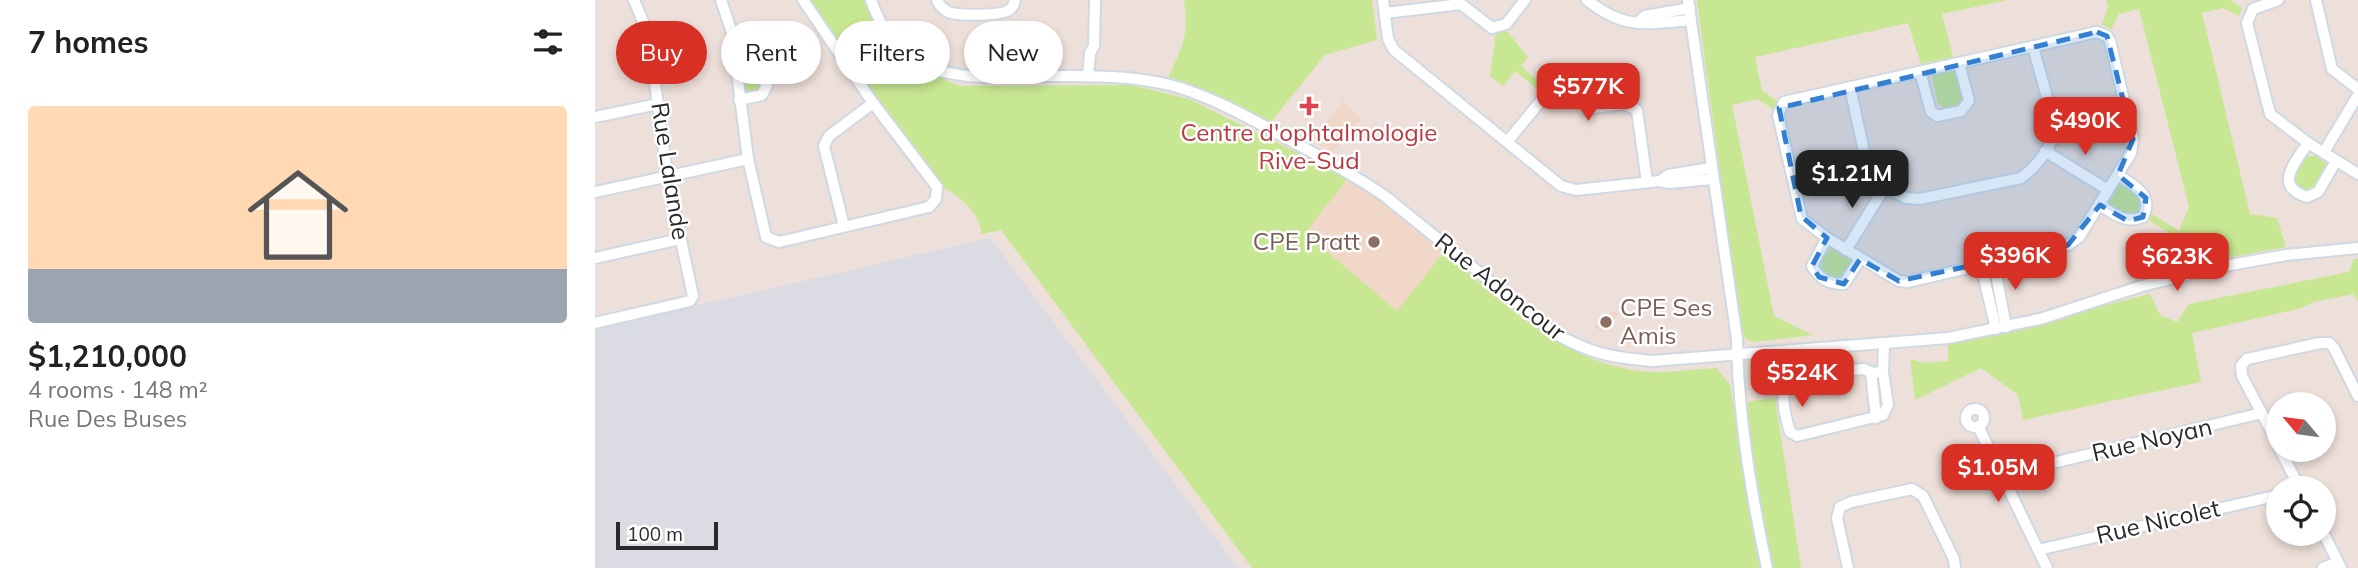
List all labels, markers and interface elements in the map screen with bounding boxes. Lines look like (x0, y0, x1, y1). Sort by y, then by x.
chip: Buy (616, 21, 707, 84)
chip: Rent (721, 21, 821, 84)
chip: Filters (835, 21, 950, 84)
chip: New (964, 21, 1063, 84)
text: 7 homes (28, 23, 149, 61)
icon: filters (529, 23, 567, 61)
pin: $577K (1539, 64, 1637, 123)
text: $577K (1553, 71, 1623, 100)
marker: Centre d'ophtalmologie Rive-Sud (1299, 96, 1319, 116)
pin: $490K (2036, 97, 2134, 157)
street label: Rue Lalande (645, 100, 697, 242)
text: $490K (2050, 105, 2120, 134)
place label: Centre d'ophtalmologie Rive-Sud (1181, 117, 1437, 175)
pin: $1.21M (1795, 150, 1909, 210)
icon: home (235, 152, 361, 278)
text: $1.21M (1812, 158, 1892, 187)
place label: CPE Pratt (1253, 226, 1360, 256)
street label: Rue Adoncour (1429, 226, 1572, 347)
pin: $396K (1966, 232, 2064, 292)
pin: $623K (2128, 233, 2226, 293)
marker: CPE Pratt (1366, 234, 1382, 250)
text: $396K (1980, 240, 2050, 269)
text: $623K (2142, 241, 2212, 270)
place label: CPE Ses Amis (1620, 292, 1712, 350)
marker: CPE Ses Amis (1598, 314, 1614, 330)
text: $1,210,000 (28, 337, 187, 375)
pin: $524K (1753, 350, 1851, 409)
text: $524K (1767, 357, 1837, 386)
text: 4 rooms · 148 m² (28, 375, 208, 404)
north arrow (2266, 392, 2336, 462)
map controls (2266, 392, 2336, 546)
text: Rue Des Buses (28, 404, 187, 433)
street label: Rue Noyan (2089, 411, 2215, 467)
pin: $1.05M (1941, 444, 2055, 504)
text: $1.05M (1958, 452, 2038, 481)
button: locate (2266, 476, 2336, 546)
street label: Rue Nicolet (2093, 492, 2222, 550)
scale bar (616, 519, 717, 551)
text: 100 m (627, 522, 683, 546)

